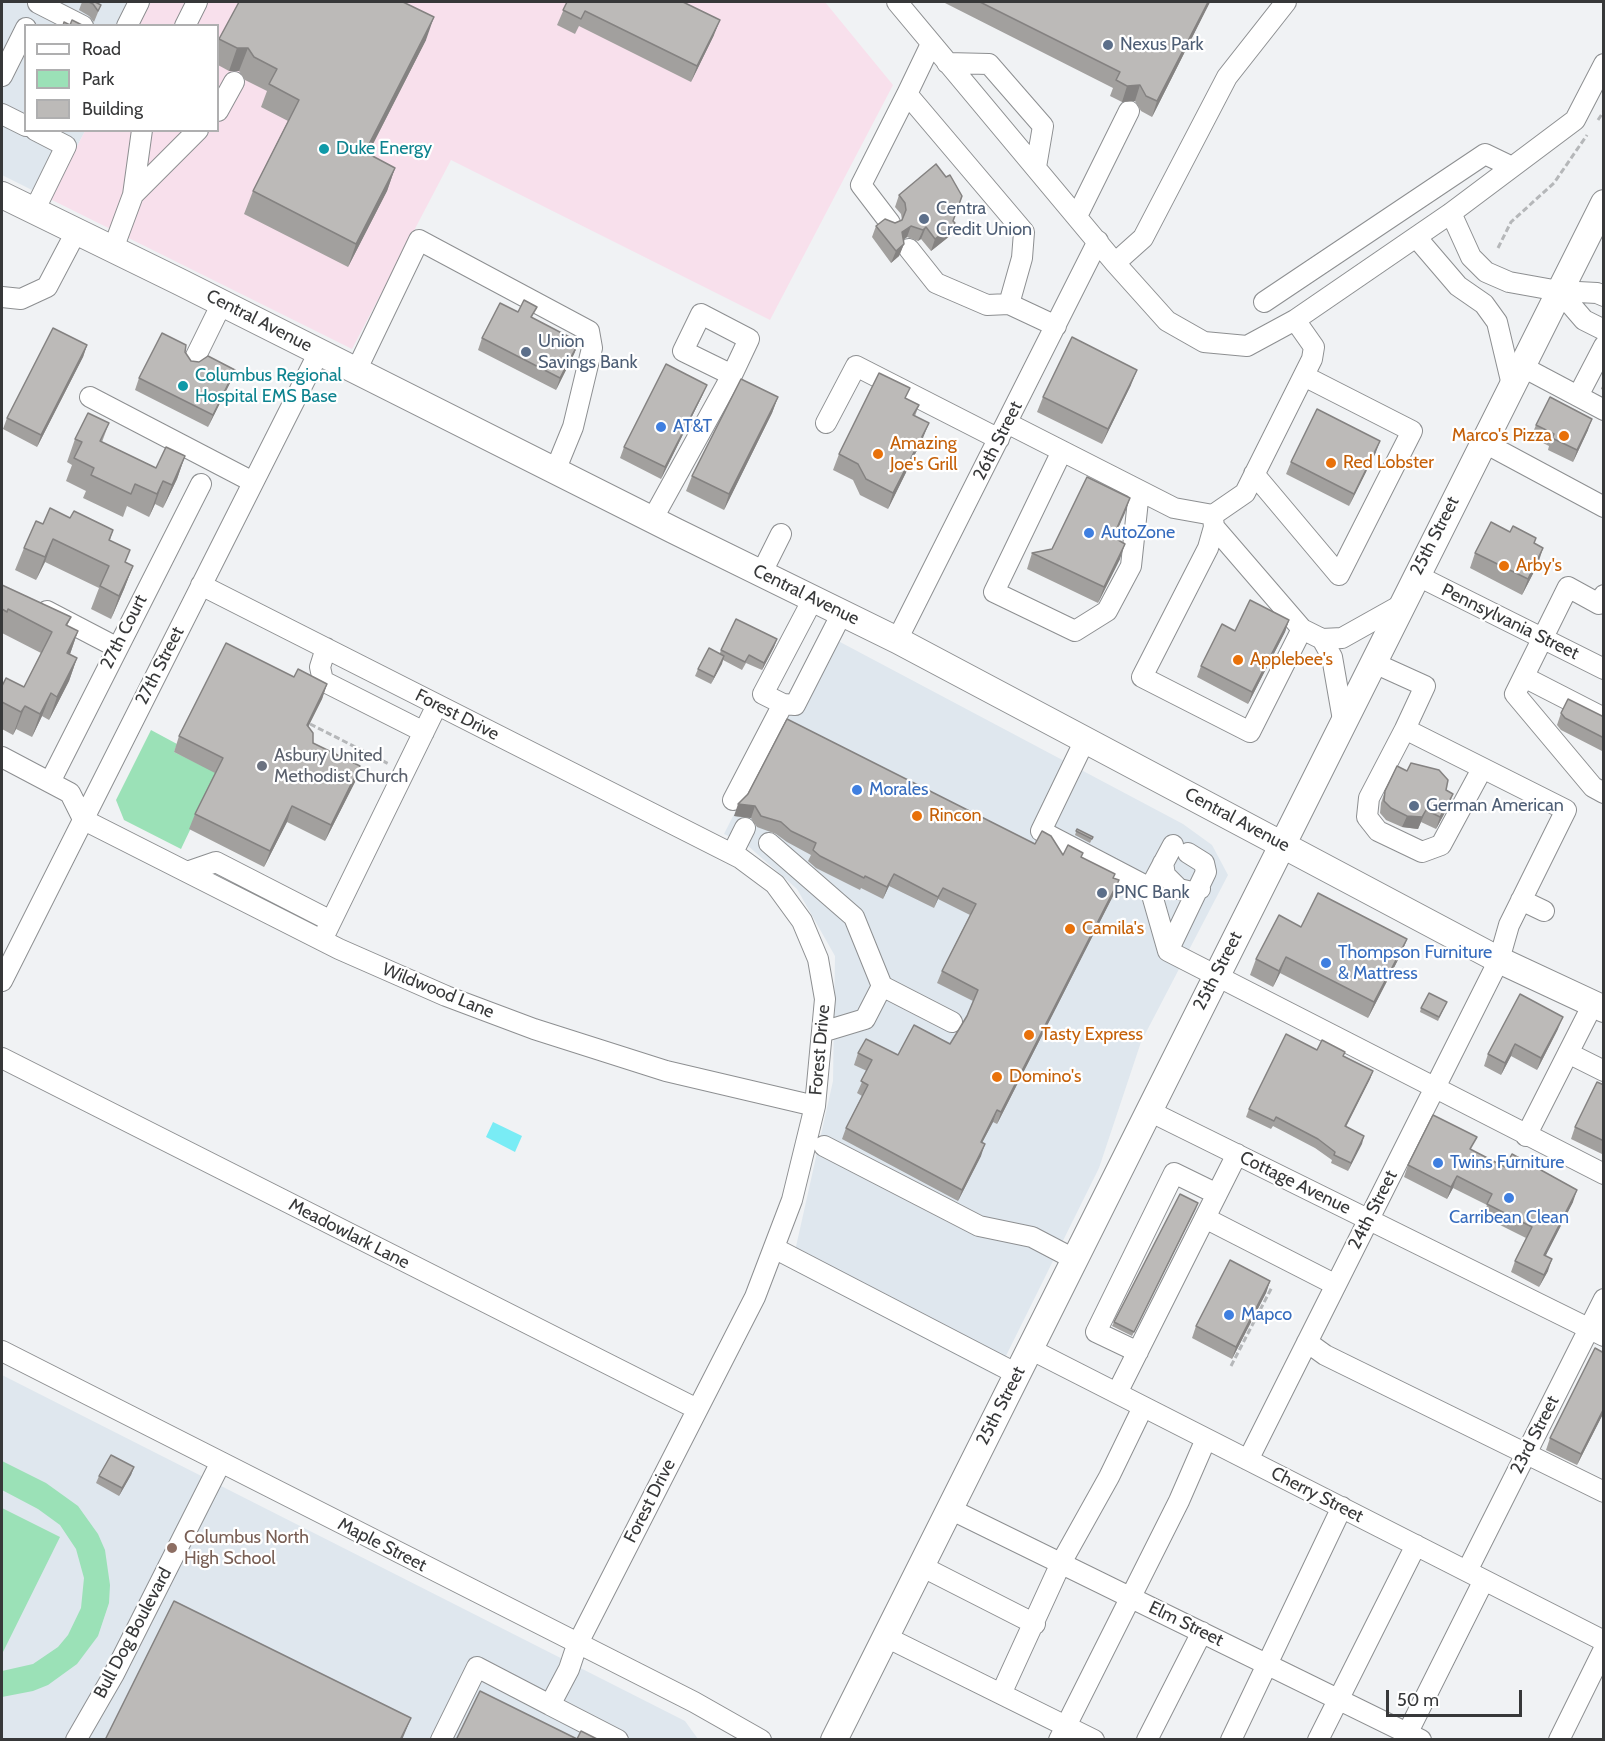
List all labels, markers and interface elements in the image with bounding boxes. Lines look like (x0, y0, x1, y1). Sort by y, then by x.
legend (24, 24, 219, 132)
place label: Nexus Park (1120, 34, 1203, 56)
text: Road (82, 38, 121, 60)
marker: Nexus Park (1101, 38, 1115, 52)
text: Park (82, 68, 114, 90)
text: Building (82, 98, 143, 120)
place label: Duke Energy (336, 138, 432, 160)
marker: Duke Energy (317, 142, 331, 156)
place label: Centra Credit Union (936, 198, 1032, 240)
marker: Centra Credit Union (917, 212, 931, 226)
street label: Central Avenue (203, 285, 315, 357)
place label: Union Savings Bank (538, 331, 638, 374)
marker: Union Savings Bank (519, 345, 533, 359)
place label: Columbus Regional Hospital EMS Base (195, 365, 342, 407)
marker: Columbus Regional Hospital EMS Base (176, 379, 190, 393)
street label: 26th Street (969, 398, 1027, 484)
place label: AT&T (673, 416, 712, 438)
marker: AT&T (654, 420, 668, 434)
place label: Marco's Pizza (1452, 425, 1552, 447)
marker: Marco's Pizza (1557, 429, 1571, 443)
place label: Amazing Joe's Grill (890, 433, 958, 476)
marker: Amazing Joe's Grill (871, 447, 885, 461)
place label: Red Lobster (1343, 452, 1434, 474)
marker: Red Lobster (1324, 456, 1338, 470)
street label: 25th Street (1406, 493, 1464, 579)
place label: AutoZone (1101, 522, 1175, 544)
marker: AutoZone (1082, 526, 1096, 540)
place label: Arby's (1516, 555, 1562, 577)
marker: Arby's (1497, 559, 1511, 573)
street label: Central Avenue (749, 560, 863, 630)
street label: Pennsylvania Street (1438, 579, 1582, 665)
street label: 27th Court (96, 591, 152, 673)
street label: 27th Street (131, 623, 189, 709)
place label: Applebee's (1250, 649, 1333, 671)
marker: Applebee's (1231, 653, 1245, 667)
street label: Forest Drive (411, 685, 503, 745)
place label: Asbury United Methodist Church (274, 745, 408, 788)
marker: Asbury United Methodist Church (255, 759, 269, 773)
place label: Morales (869, 779, 928, 801)
marker: Morales (850, 783, 864, 797)
street label: Central Avenue (1181, 783, 1293, 857)
place label: German American (1426, 795, 1564, 817)
marker: German American (1407, 799, 1421, 813)
place label: Rincon (929, 805, 982, 827)
marker: Rincon (910, 809, 924, 823)
place label: PNC Bank (1114, 882, 1190, 904)
marker: PNC Bank (1095, 886, 1109, 900)
place label: Camila's (1082, 918, 1144, 940)
marker: Camila's (1063, 922, 1077, 936)
street label: 25th Street (1189, 928, 1247, 1014)
place label: Thompson Furniture & Mattress (1338, 942, 1492, 984)
marker: Thompson Furniture & Mattress (1319, 956, 1333, 970)
street label: Wildwood Lane (379, 959, 497, 1023)
street label: Forest Drive (805, 1004, 835, 1096)
place label: Tasty Express (1041, 1024, 1143, 1046)
marker: Tasty Express (1022, 1028, 1036, 1042)
place label: Domino's (1009, 1066, 1081, 1088)
marker: Domino's (990, 1070, 1004, 1084)
street label: Cottage Avenue (1236, 1147, 1354, 1219)
place label: Twins Furniture (1450, 1152, 1565, 1174)
marker: Twins Furniture (1431, 1156, 1445, 1170)
street label: 24th Street (1344, 1167, 1402, 1253)
marker: Carribean Clean (1502, 1191, 1516, 1205)
street label: Meadowlark Lane (285, 1194, 413, 1274)
place label: Carribean Clean (1449, 1207, 1569, 1229)
place label: Mapco (1241, 1304, 1292, 1326)
marker: Mapco (1222, 1308, 1236, 1322)
street label: 25th Street (972, 1363, 1030, 1449)
street label: 23rd Street (1506, 1392, 1564, 1478)
street label: Forest Drive (620, 1455, 680, 1547)
street label: Cherry Street (1267, 1462, 1367, 1528)
street label: Maple Street (334, 1513, 430, 1577)
place label: Columbus North High School (184, 1527, 309, 1570)
marker: Columbus North High School (165, 1541, 179, 1555)
street label: Bull Dog Boulevard (89, 1564, 177, 1702)
street label: Elm Street (1145, 1597, 1227, 1651)
scale bar (1389, 1678, 1526, 1716)
text: 50 m (1397, 1689, 1439, 1711)

